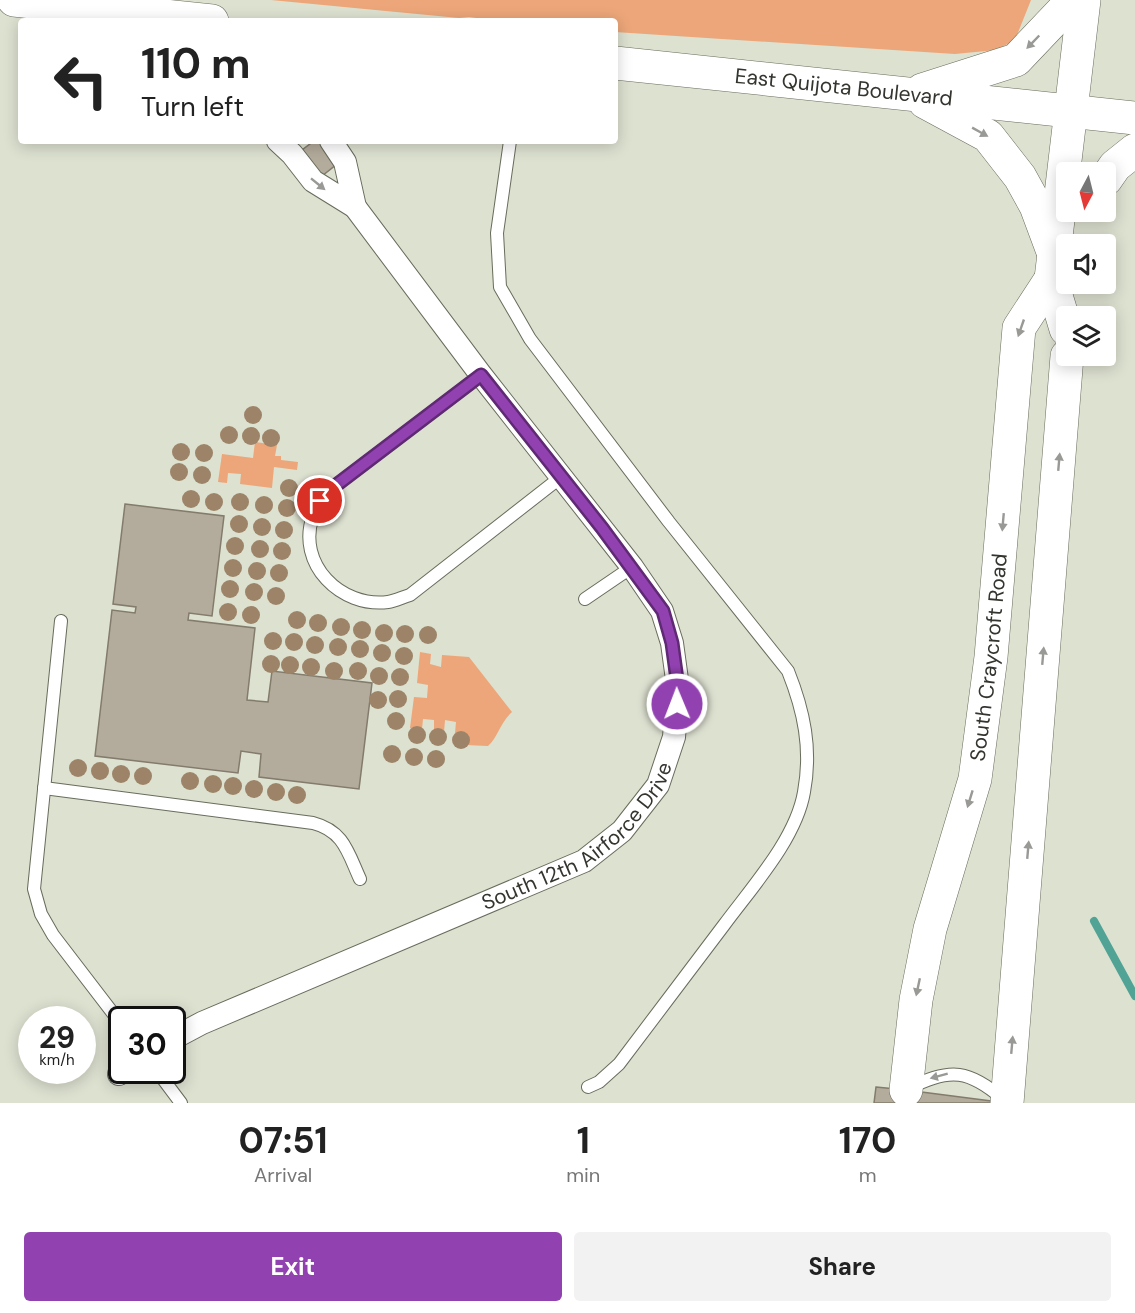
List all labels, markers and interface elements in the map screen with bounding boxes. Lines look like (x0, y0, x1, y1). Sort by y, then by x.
one-way arrow (1026, 35, 1040, 50)
text: 110 m (141, 36, 251, 91)
icon: left (42, 42, 120, 120)
street label: East Quijota Boulevard (733, 62, 954, 113)
text: Turn left (141, 89, 244, 124)
one-way arrow (972, 127, 989, 137)
north arrow (1056, 162, 1116, 222)
map controls (1056, 162, 1116, 366)
one-way arrow (310, 177, 326, 190)
button: sound (1056, 234, 1116, 294)
button: layers (1056, 306, 1116, 366)
one-way arrow (1016, 320, 1026, 338)
one-way arrow (1054, 452, 1064, 471)
pin (294, 475, 345, 526)
icon: arrive (303, 484, 336, 517)
one-way arrow (998, 512, 1008, 531)
street label: South Craycroft Road (963, 552, 1014, 763)
one-way arrow (1038, 646, 1048, 665)
position arrow (645, 672, 709, 736)
street label: South 12th Airforce Drive (477, 759, 679, 917)
one-way arrow (965, 790, 974, 808)
one-way arrow (1023, 841, 1032, 860)
one-way arrow (913, 977, 923, 996)
speed limit sign: 30 (108, 1006, 186, 1084)
text: 29 (39, 1018, 75, 1057)
one-way arrow (1007, 1035, 1016, 1054)
text: km/h (39, 1050, 75, 1070)
one-way arrow (930, 1072, 948, 1081)
text: 07:51 (239, 1117, 328, 1164)
text: 1 (577, 1117, 590, 1164)
text: 170 (839, 1117, 896, 1164)
text: Arrival (254, 1162, 312, 1188)
text: min (566, 1162, 600, 1188)
text: m (859, 1162, 877, 1188)
button: Exit (24, 1232, 562, 1301)
button: Share (574, 1232, 1111, 1301)

